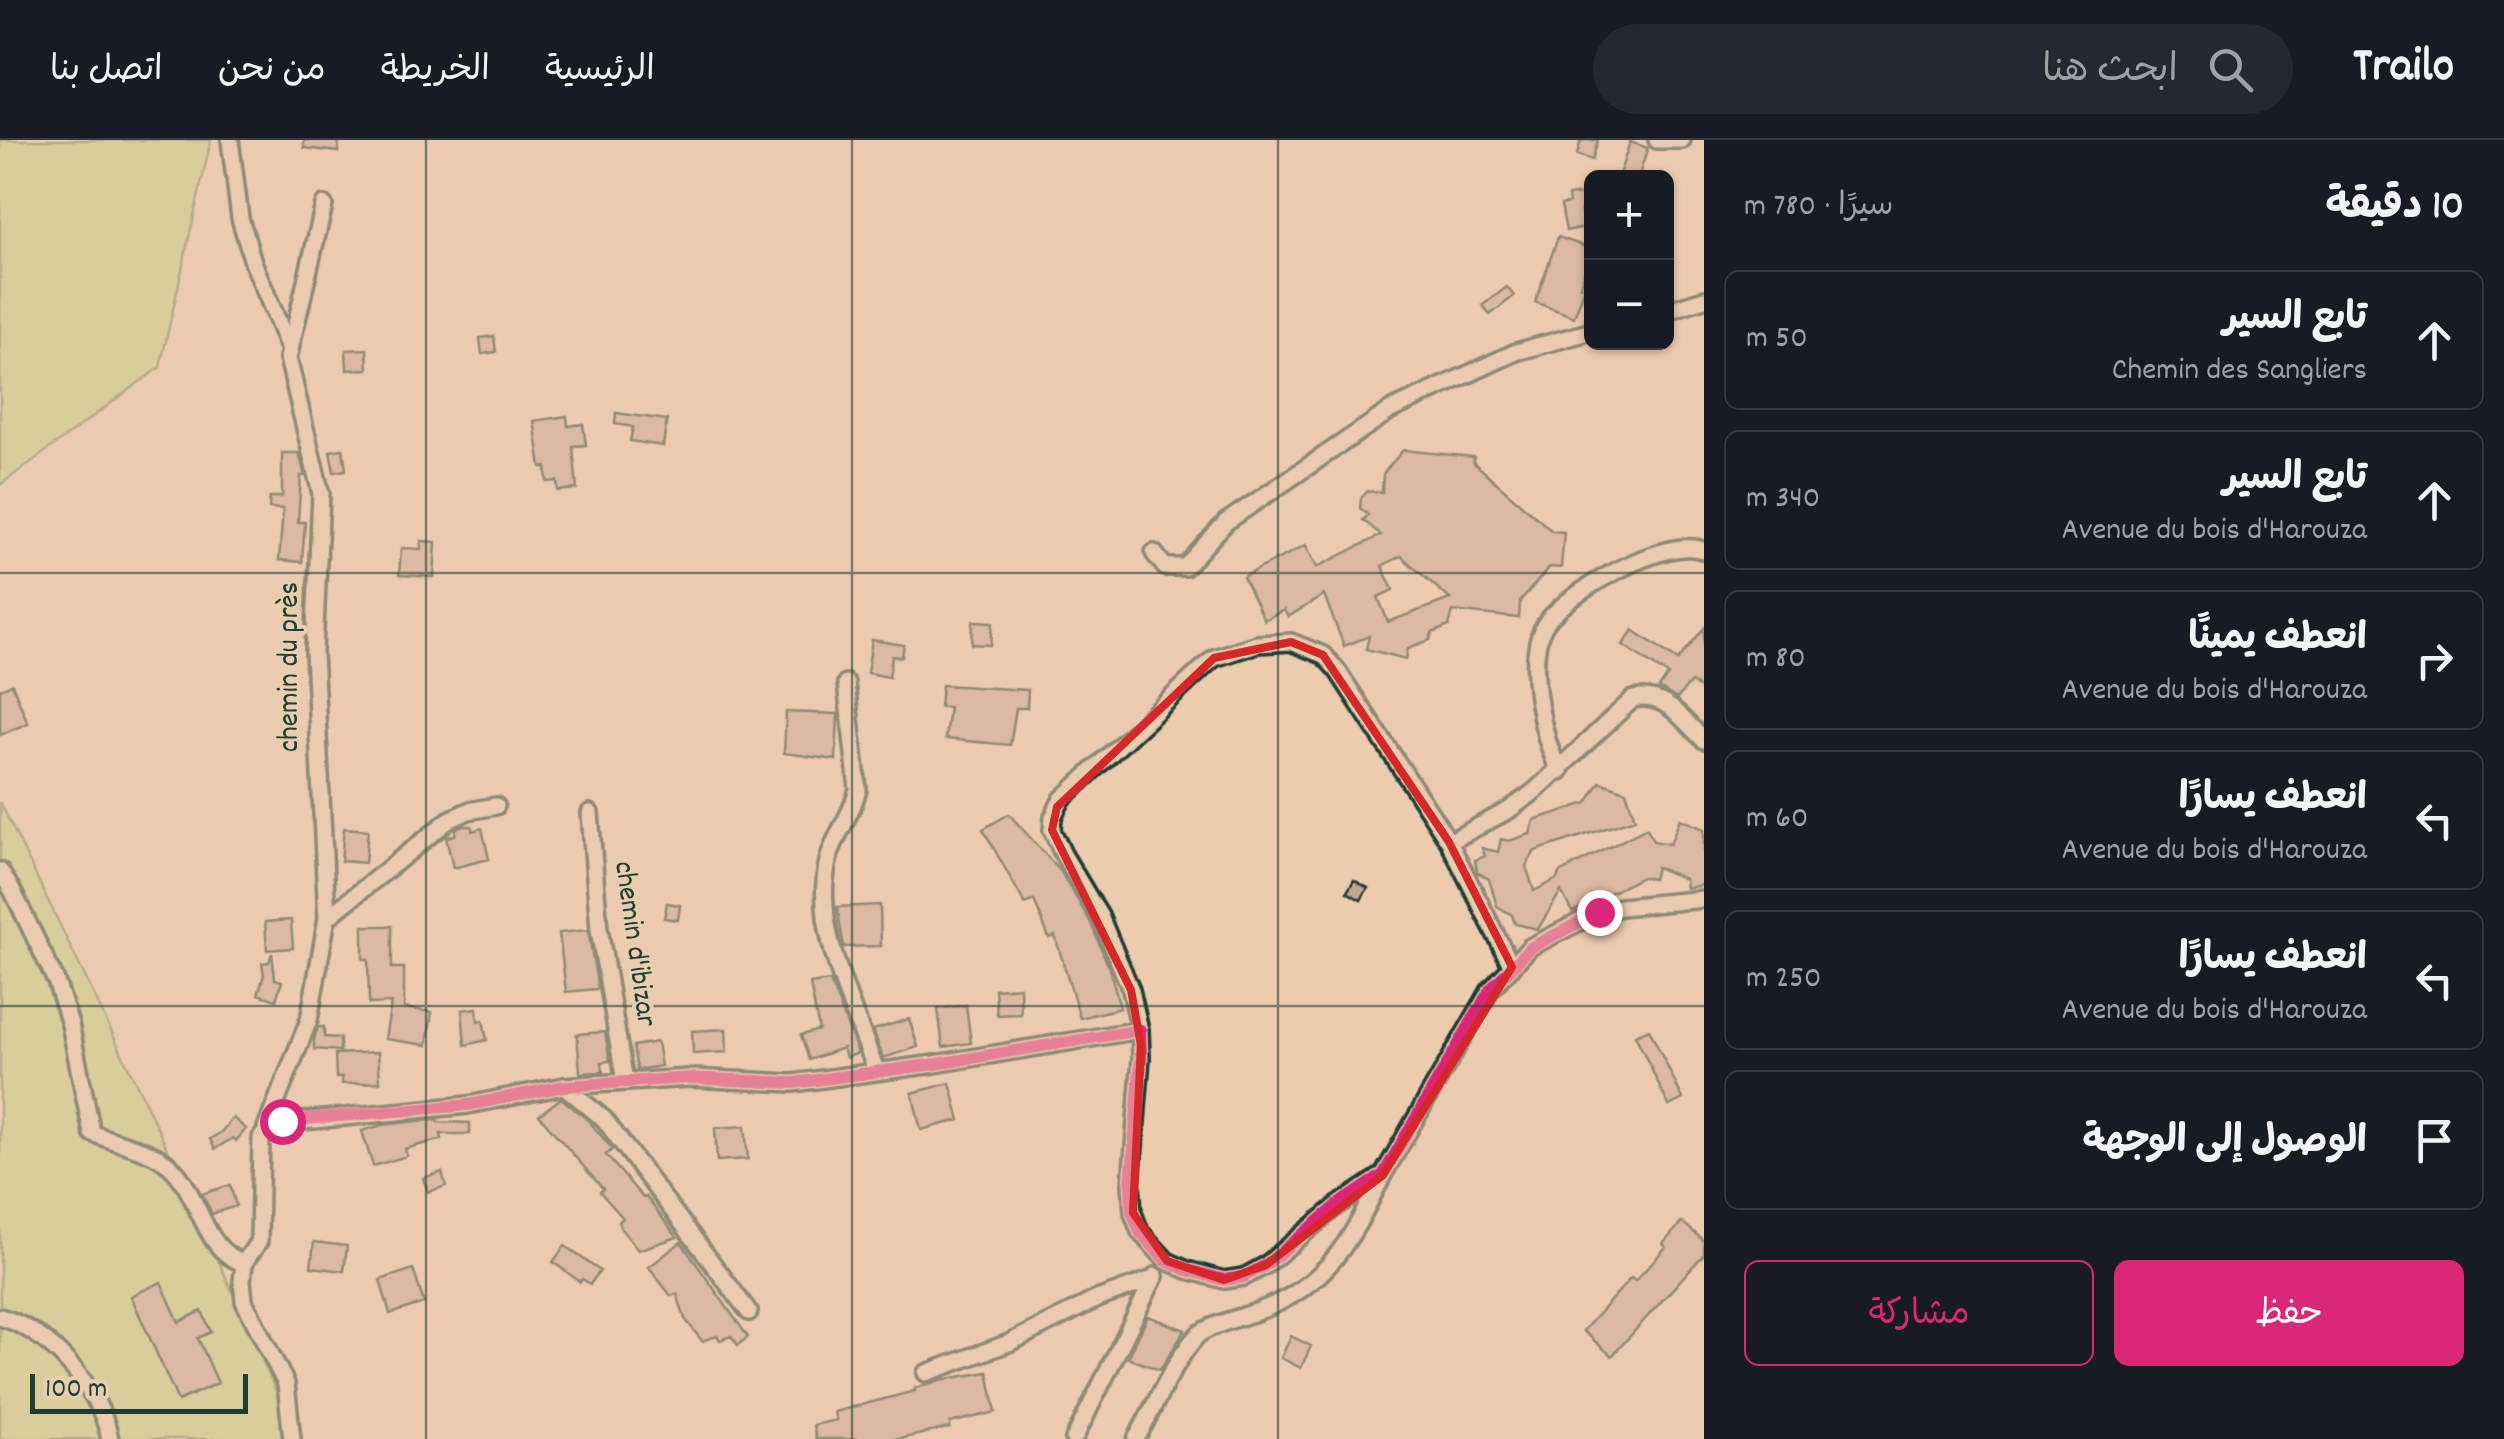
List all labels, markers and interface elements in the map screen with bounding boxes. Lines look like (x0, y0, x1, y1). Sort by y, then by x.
search box (1593, 24, 2293, 114)
text: Trailo (2353, 35, 2454, 104)
icon: search (2203, 42, 2258, 97)
text: ابحث هنا (2042, 45, 2178, 100)
text: اتصل بنا (50, 47, 163, 97)
text: من نحن (218, 47, 326, 97)
text: الخريطة (381, 47, 490, 97)
text: الرئيسية (545, 47, 655, 97)
map controls (1584, 170, 1674, 350)
button: + (1584, 170, 1674, 260)
text: 10 دقيقة (2325, 179, 2464, 239)
text: سيرًا · 780 m (1744, 185, 1894, 231)
button: − (1584, 260, 1674, 350)
text: تابع السير (2223, 293, 2367, 348)
icon: ahead (2407, 313, 2462, 368)
text: 50 m (1746, 317, 1808, 363)
text: Chemin des Sangliers (2112, 349, 2367, 395)
text: تابع السير (2223, 453, 2367, 508)
icon: ahead (2407, 473, 2462, 528)
text: 340 m (1746, 477, 1820, 523)
text: Avenue du bois d'Harouza (2061, 509, 2367, 555)
street label: chemin du près (270, 582, 313, 752)
text: انعطف يمينًا (2189, 613, 2367, 668)
icon: right (2407, 633, 2462, 688)
text: 80 m (1746, 637, 1806, 683)
text: Avenue du bois d'Harouza (2061, 669, 2367, 715)
text: انعطف يسارًا (2179, 773, 2367, 828)
icon: left (2407, 793, 2462, 848)
text: 60 m (1746, 797, 1808, 843)
text: Avenue du bois d'Harouza (2061, 829, 2367, 875)
street label: chemin d'ibizar (600, 859, 666, 1029)
route end (1577, 890, 1623, 936)
text: انعطف يسارًا (2179, 933, 2367, 988)
icon: left (2407, 953, 2462, 1008)
text: 250 m (1746, 957, 1822, 1003)
text: Avenue du bois d'Harouza (2061, 989, 2367, 1035)
route start (260, 1099, 306, 1145)
icon: arrive (2407, 1113, 2462, 1168)
text: الوصول إلى الوجهة (2082, 1116, 2367, 1171)
button: مشاركة (1744, 1260, 2094, 1366)
button: حفظ (2114, 1260, 2464, 1366)
scale bar (30, 1369, 248, 1414)
text: 100 m (45, 1371, 107, 1411)

